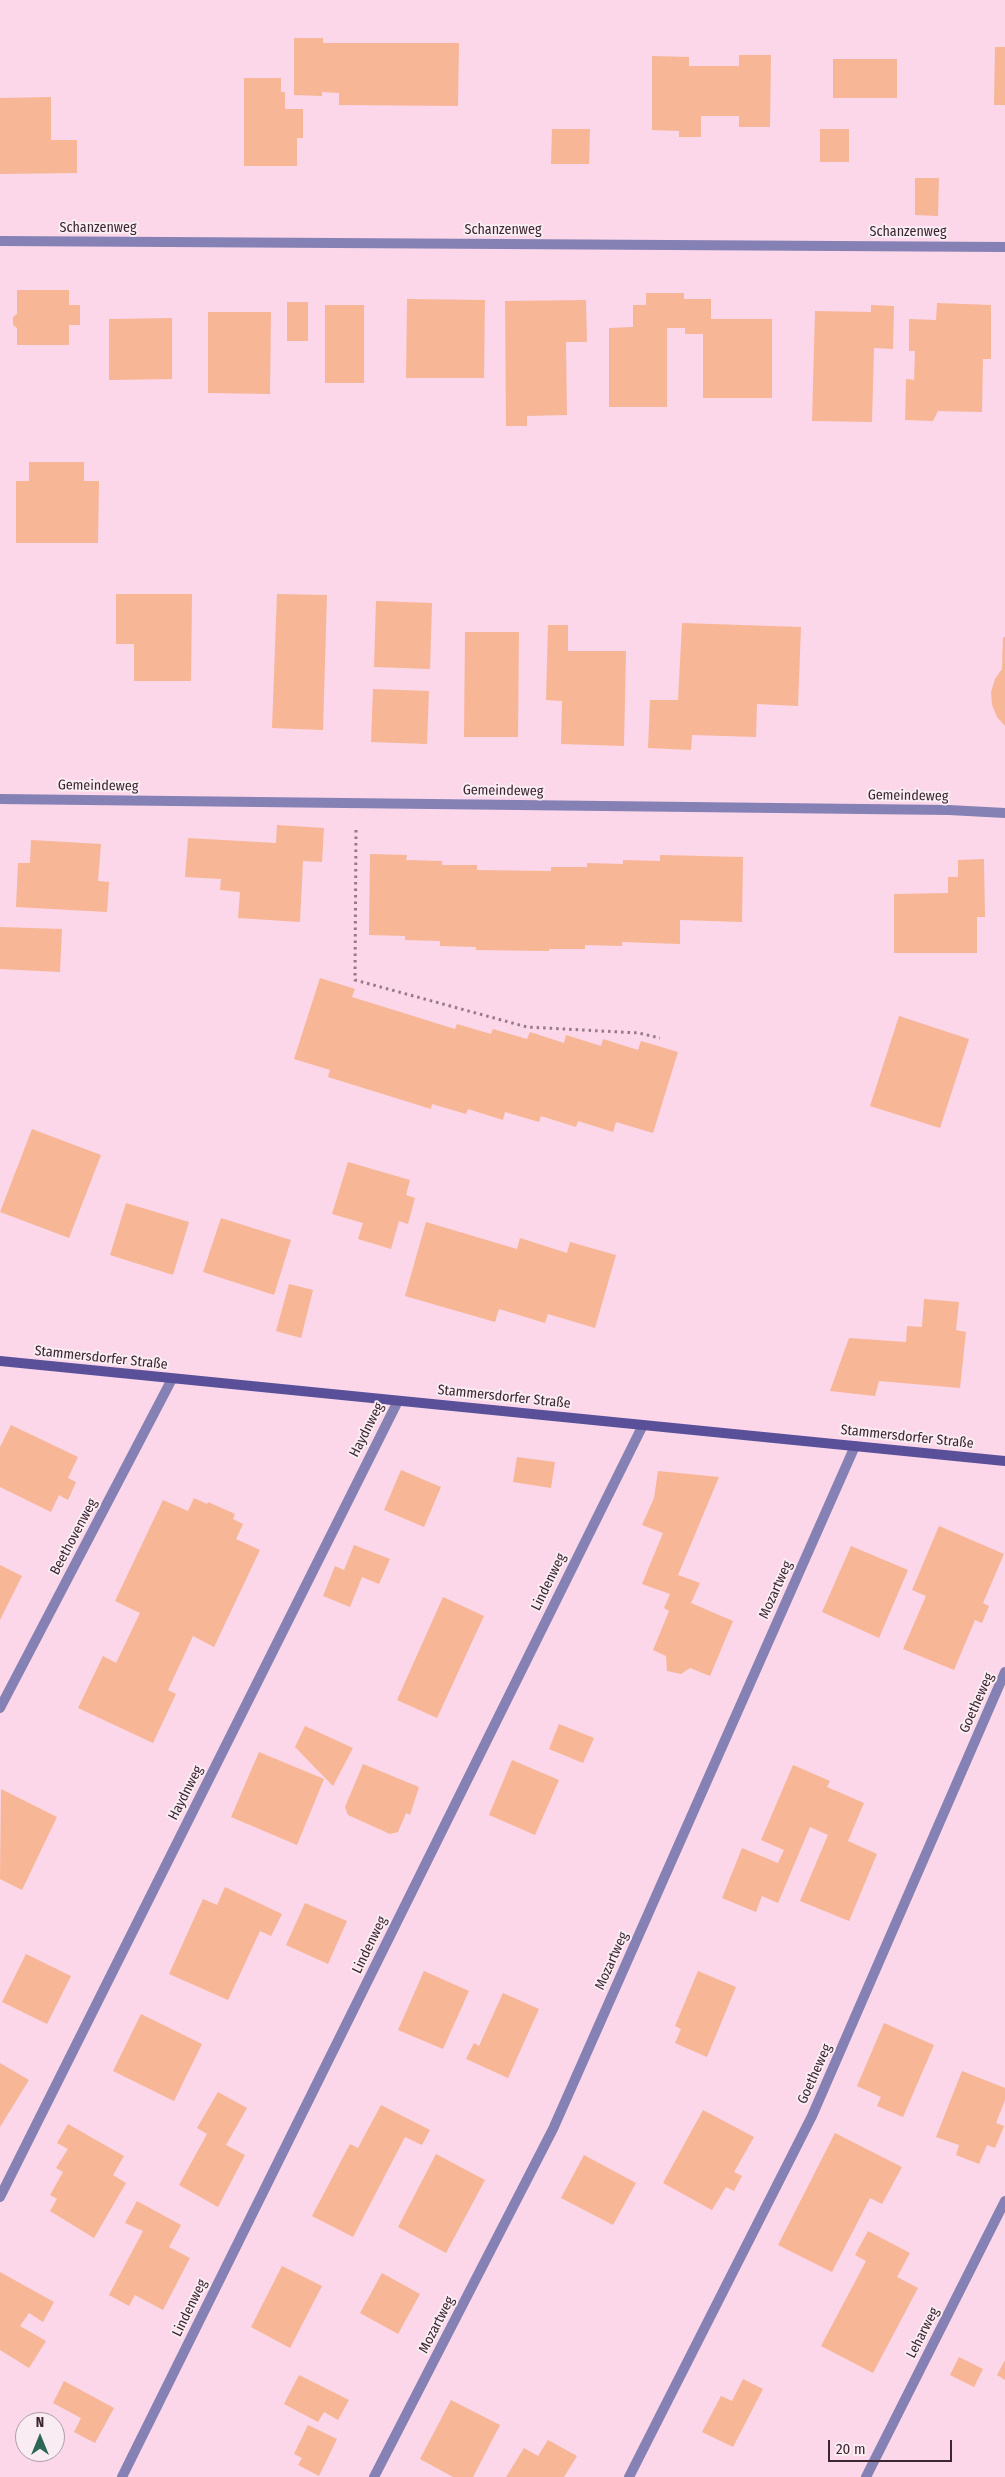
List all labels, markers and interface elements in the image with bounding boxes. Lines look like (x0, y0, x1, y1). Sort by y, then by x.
street label: Schanzenweg (60, 220, 136, 236)
street label: Schanzenweg (465, 222, 541, 238)
street label: Schanzenweg (870, 224, 946, 240)
street label: Gemeindeweg (58, 777, 138, 795)
street label: Gemeindeweg (463, 782, 543, 800)
street label: Gemeindeweg (868, 787, 948, 805)
street label: Stammersdorfer Straße (34, 1343, 168, 1373)
street label: Stammersdorfer Straße (437, 1382, 571, 1412)
street label: Haydnweg (346, 1400, 388, 1460)
street label: Stammersdorfer Straße (840, 1422, 974, 1452)
street label: Beethovenweg (47, 1496, 101, 1578)
street label: Lindenweg (528, 1551, 570, 1613)
street label: Mozartweg (756, 1558, 796, 1622)
street label: Goetheweg (956, 1670, 998, 1736)
street label: Haydnweg (165, 1763, 207, 1823)
street label: Lindenweg (349, 1914, 391, 1976)
street label: Mozartweg (592, 1929, 632, 1993)
street label: Goetheweg (794, 2041, 836, 2107)
street label: Lindenweg (169, 2277, 211, 2339)
street label: Mozartweg (416, 2294, 458, 2356)
street label: Leharweg (903, 2305, 943, 2361)
north arrow (15, 2412, 65, 2462)
text: N (36, 2414, 44, 2431)
scale bar (830, 2430, 954, 2462)
text: 20 m (836, 2440, 866, 2458)

